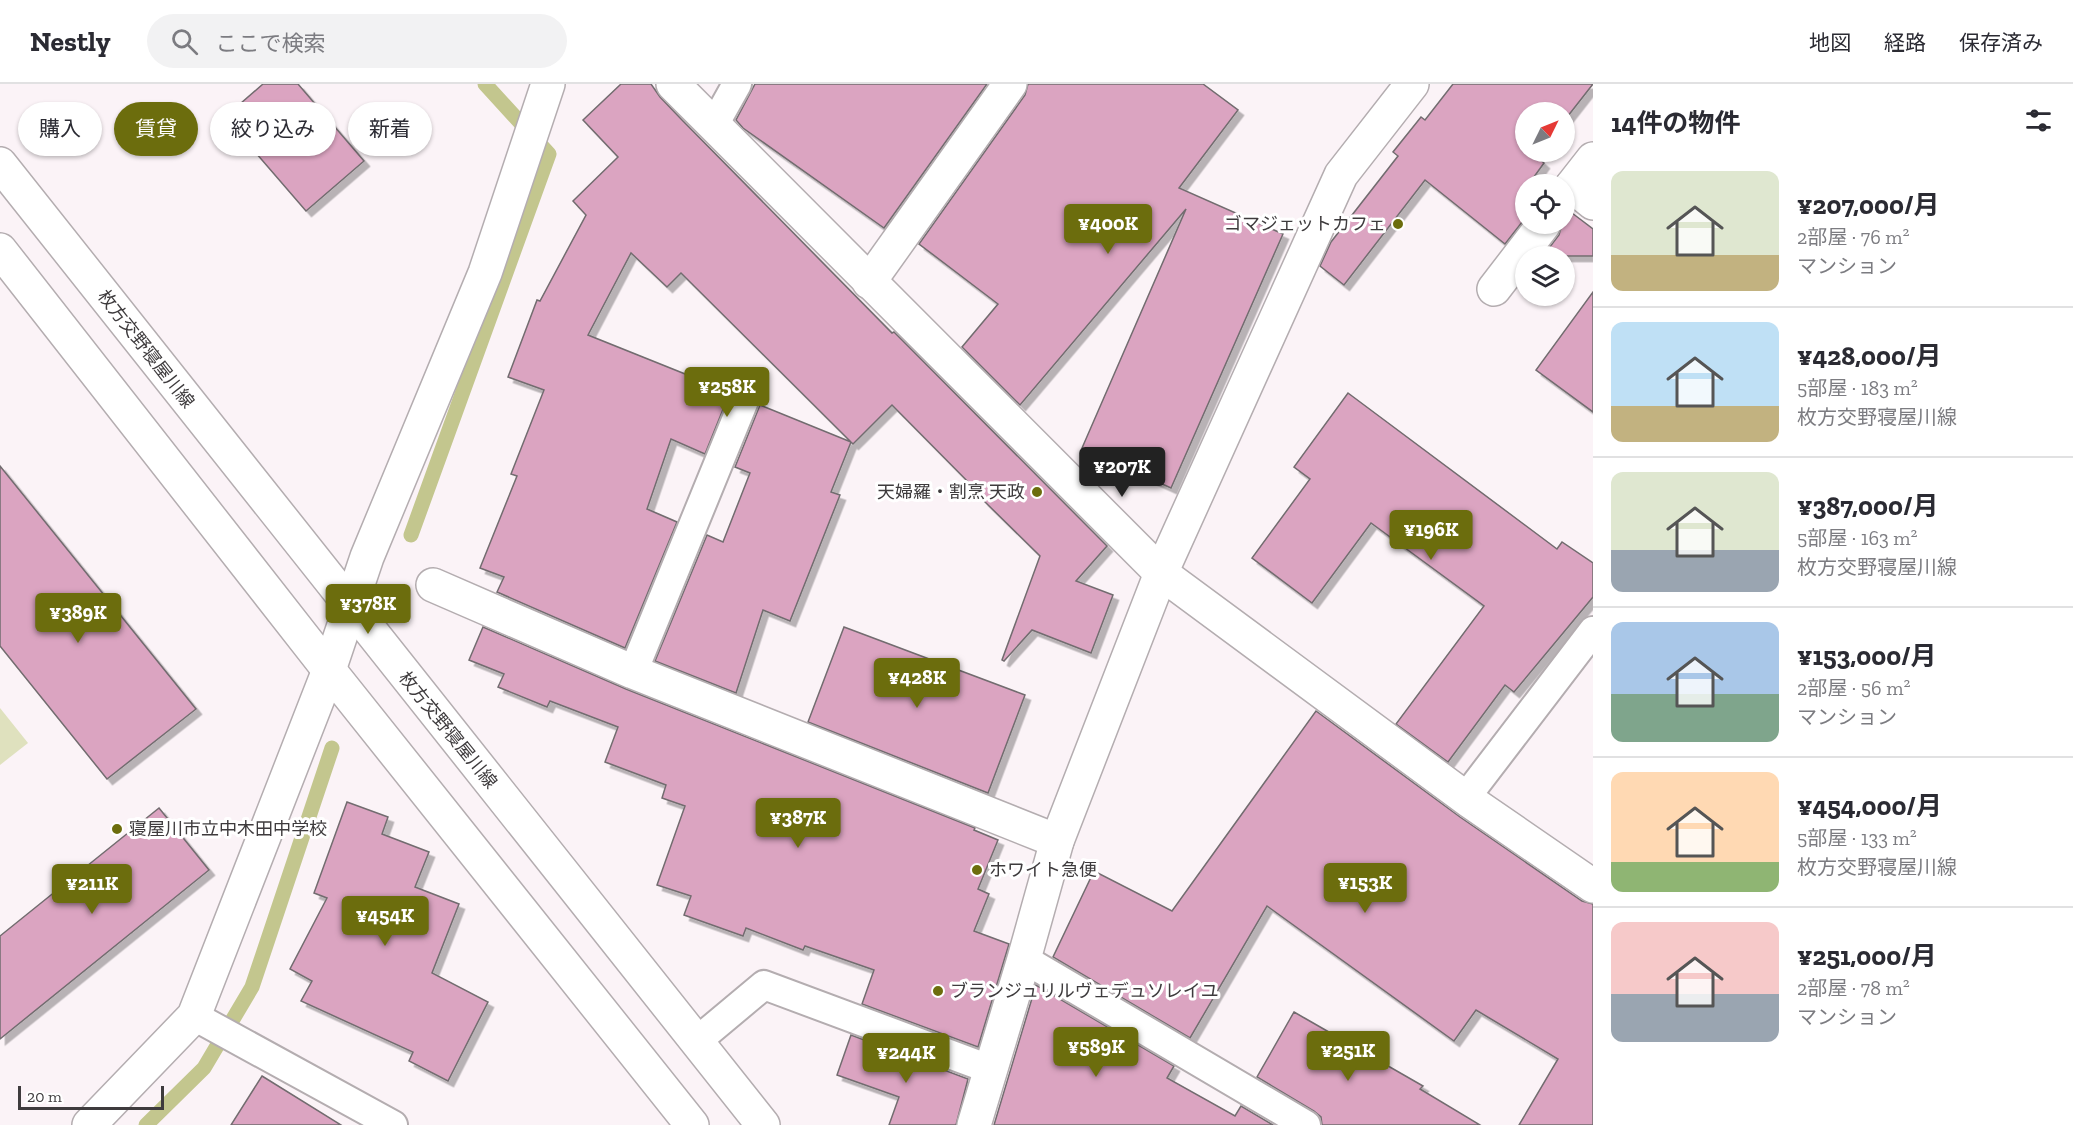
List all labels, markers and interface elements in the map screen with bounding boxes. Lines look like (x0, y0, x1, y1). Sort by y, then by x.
search box (147, 14, 567, 68)
text: Nestly (30, 25, 111, 58)
icon: search (168, 25, 201, 58)
text: ここで検索 (216, 30, 326, 57)
text: 地図 (1809, 30, 1851, 55)
text: 経路 (1884, 30, 1926, 55)
text: 保存済み (1959, 30, 2043, 55)
chip: 購入 (18, 102, 102, 156)
chip: 賃貸 (114, 102, 198, 156)
chip: 絞り込み (210, 102, 336, 156)
chip: 新着 (348, 102, 432, 156)
north arrow (1515, 102, 1575, 162)
map controls (1515, 102, 1575, 306)
icon: filters (2022, 104, 2055, 137)
text: 14件の物件 (1611, 107, 1740, 139)
button: locate (1515, 174, 1575, 234)
text: ¥207,000/月 (1797, 189, 1940, 221)
icon: home (1659, 195, 1731, 267)
pin: ¥400K (1066, 204, 1150, 255)
text: ¥400K (1078, 211, 1138, 235)
place label: ゴマジェットカフェ (1224, 213, 1386, 235)
marker: ゴマジェットカフェ (1391, 217, 1405, 231)
text: 2部屋 · 76 m² (1797, 225, 1910, 249)
button: layers (1515, 246, 1575, 306)
text: マンション (1797, 254, 1897, 278)
street label: 枚方交野寝屋川線 (93, 285, 199, 413)
text: ¥428,000/月 (1797, 340, 1941, 372)
icon: home (1659, 346, 1731, 418)
pin: ¥258K (685, 367, 769, 418)
text: ¥258K (698, 374, 756, 398)
text: 5部屋 · 183 m² (1797, 376, 1918, 400)
text: 枚方交野寝屋川線 (1797, 405, 1957, 429)
pin: ¥207K (1080, 447, 1164, 498)
text: ¥207K (1093, 454, 1151, 478)
place label: 天婦羅・割烹 天政 (877, 481, 1025, 503)
marker: 天婦羅・割烹 天政 (1030, 485, 1044, 499)
text: ¥387,000/月 (1797, 490, 1938, 522)
icon: home (1659, 496, 1731, 568)
pin: ¥196K (1389, 510, 1473, 561)
text: ¥196K (1404, 517, 1458, 541)
text: 5部屋 · 163 m² (1797, 526, 1918, 550)
text: 枚方交野寝屋川線 (1797, 555, 1957, 579)
pin: ¥378K (326, 584, 410, 635)
text: ¥378K (340, 591, 396, 615)
pin: ¥389K (36, 593, 120, 644)
text: ¥389K (49, 600, 107, 624)
text: ¥153,000/月 (1797, 640, 1937, 672)
icon: home (1659, 646, 1731, 718)
pin: ¥428K (875, 658, 959, 709)
text: ¥428K (888, 665, 946, 689)
street label: 枚方交野寝屋川線 (394, 667, 502, 793)
text: 2部屋 · 56 m² (1797, 676, 1910, 700)
text: マンション (1797, 705, 1897, 729)
text: ¥454,000/月 (1797, 790, 1942, 822)
icon: home (1659, 796, 1731, 868)
pin: ¥387K (756, 798, 840, 849)
text: ¥387K (770, 805, 826, 829)
place label: 寝屋川市立中木田中学校 (129, 818, 327, 840)
marker: 寝屋川市立中木田中学校 (110, 822, 124, 836)
text: 5部屋 · 133 m² (1797, 826, 1917, 850)
text: 枚方交野寝屋川線 (1797, 855, 1957, 879)
place label: ホワイト急便 (989, 859, 1097, 881)
marker: ホワイト急便 (970, 863, 984, 877)
pin: ¥153K (1323, 863, 1407, 914)
pin: ¥211K (50, 864, 134, 915)
text: ¥153K (1338, 870, 1392, 894)
text: ¥211K (66, 871, 118, 895)
pin: ¥454K (343, 896, 427, 947)
text: ¥454K (356, 903, 414, 927)
text: ¥251,000/月 (1797, 940, 1937, 972)
icon: home (1659, 946, 1731, 1018)
text: 2部屋 · 78 m² (1797, 976, 1910, 1000)
place label: ブランジュリルヴェデュソレイユ (950, 980, 1218, 1002)
marker: ブランジュリルヴェデュソレイユ (931, 984, 945, 998)
text: マンション (1797, 1005, 1897, 1029)
pin: ¥589K (1054, 1027, 1138, 1078)
pin: ¥251K (1306, 1031, 1390, 1082)
pin: ¥244K (864, 1033, 948, 1084)
text: ¥589K (1067, 1034, 1125, 1058)
text: ¥251K (1321, 1038, 1375, 1062)
text: ¥244K (877, 1040, 935, 1064)
scale bar (18, 1083, 164, 1110)
text: 20 m (27, 1087, 62, 1106)

